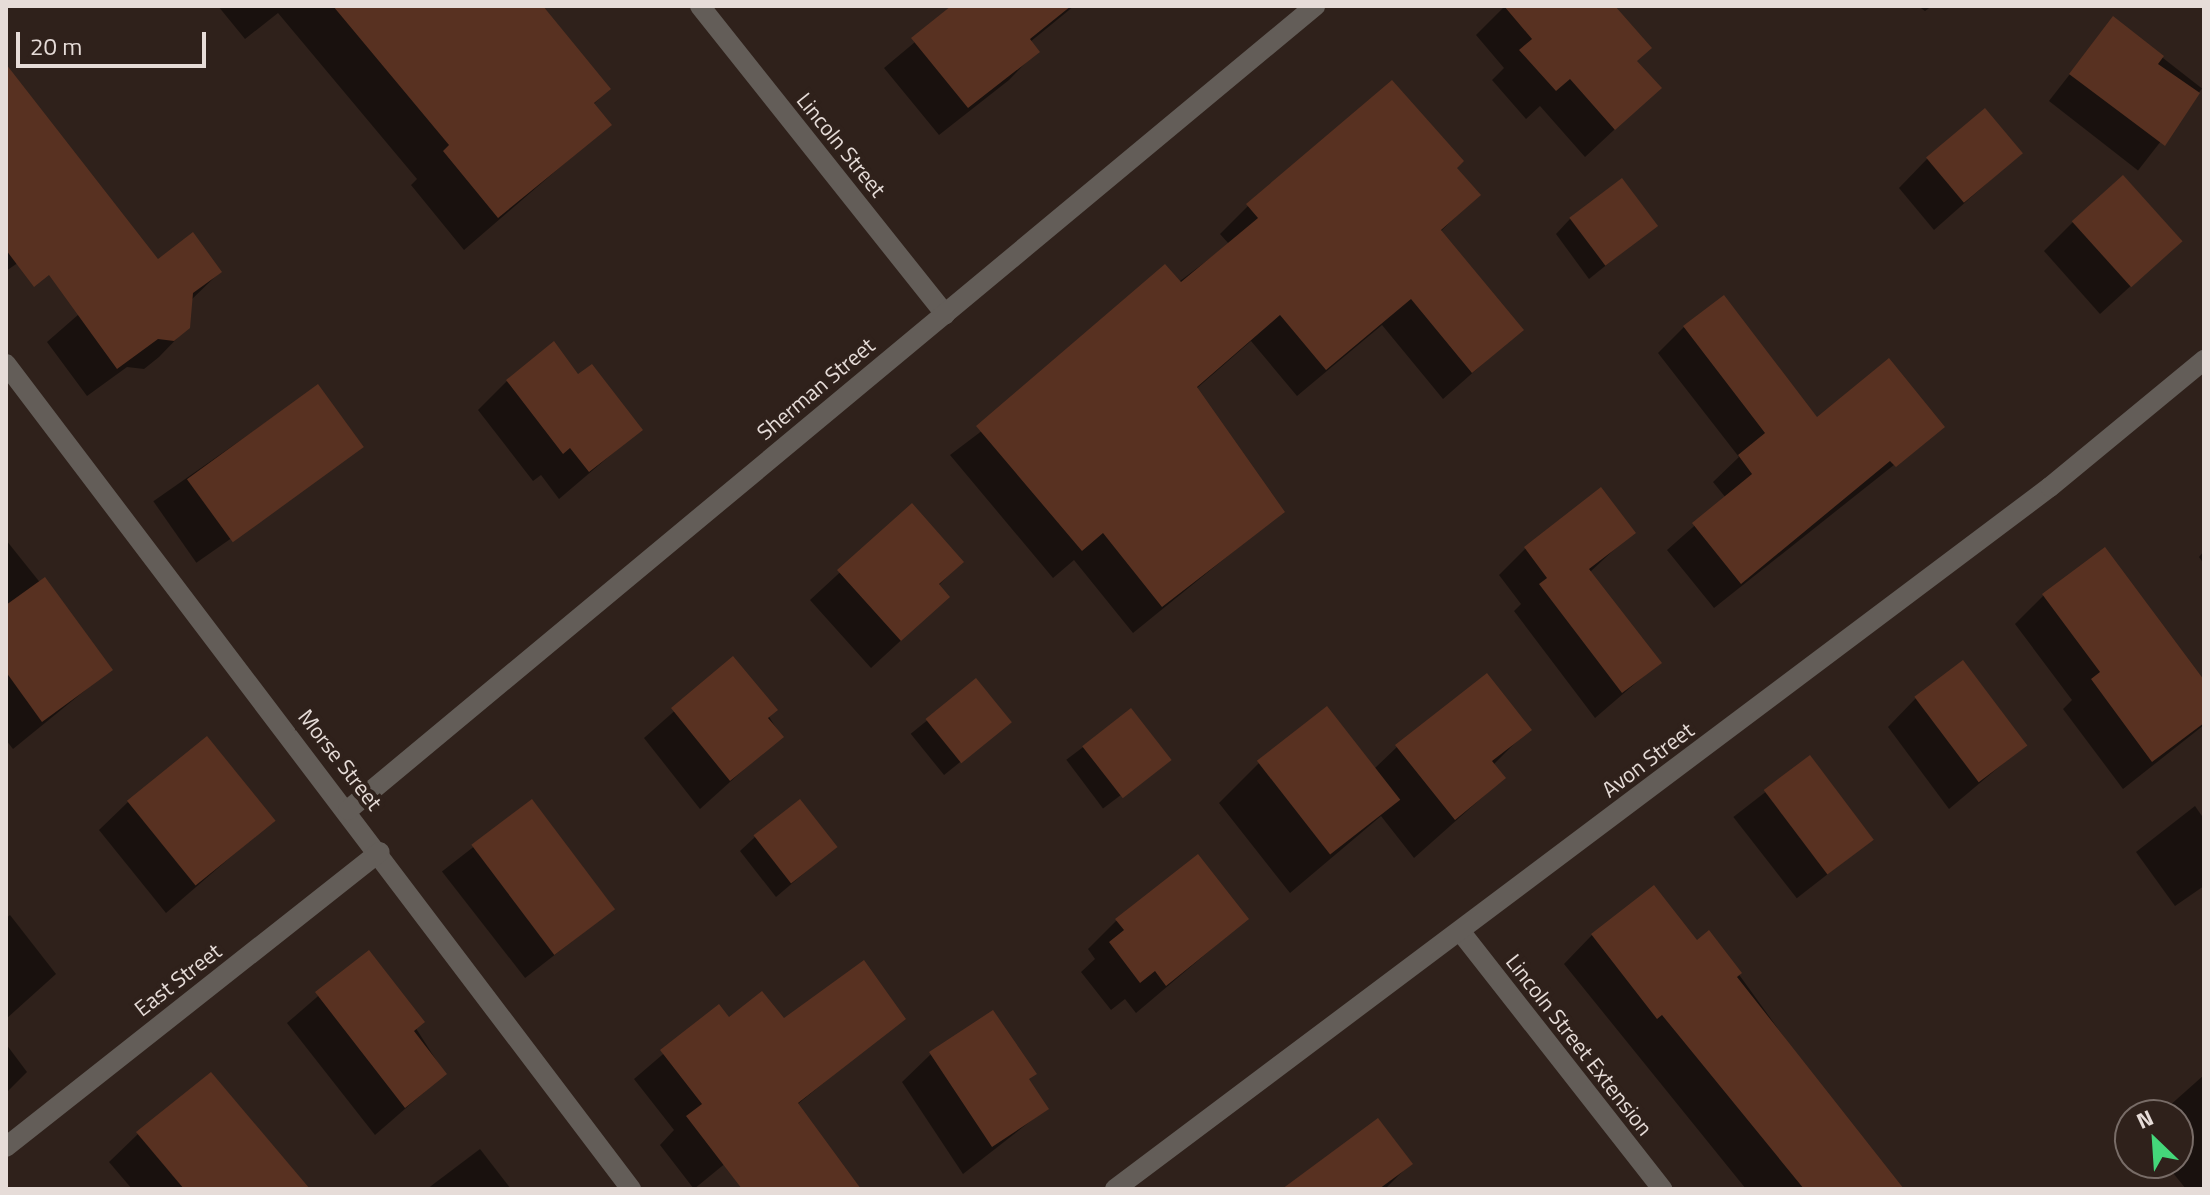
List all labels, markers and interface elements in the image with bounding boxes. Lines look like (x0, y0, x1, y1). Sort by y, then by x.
scale bar (20, 16, 210, 66)
text: 20 m (30, 28, 82, 64)
street label: Lincoln Street (791, 87, 891, 203)
street label: Sherman Street (752, 332, 880, 446)
street label: Morse Street (293, 704, 387, 816)
street label: Avon Street (1597, 717, 1699, 803)
street label: East Street (129, 938, 227, 1022)
street label: Lincoln Street Extension (1500, 949, 1658, 1141)
north arrow (2114, 1099, 2194, 1179)
text: N (2131, 1100, 2159, 1138)

